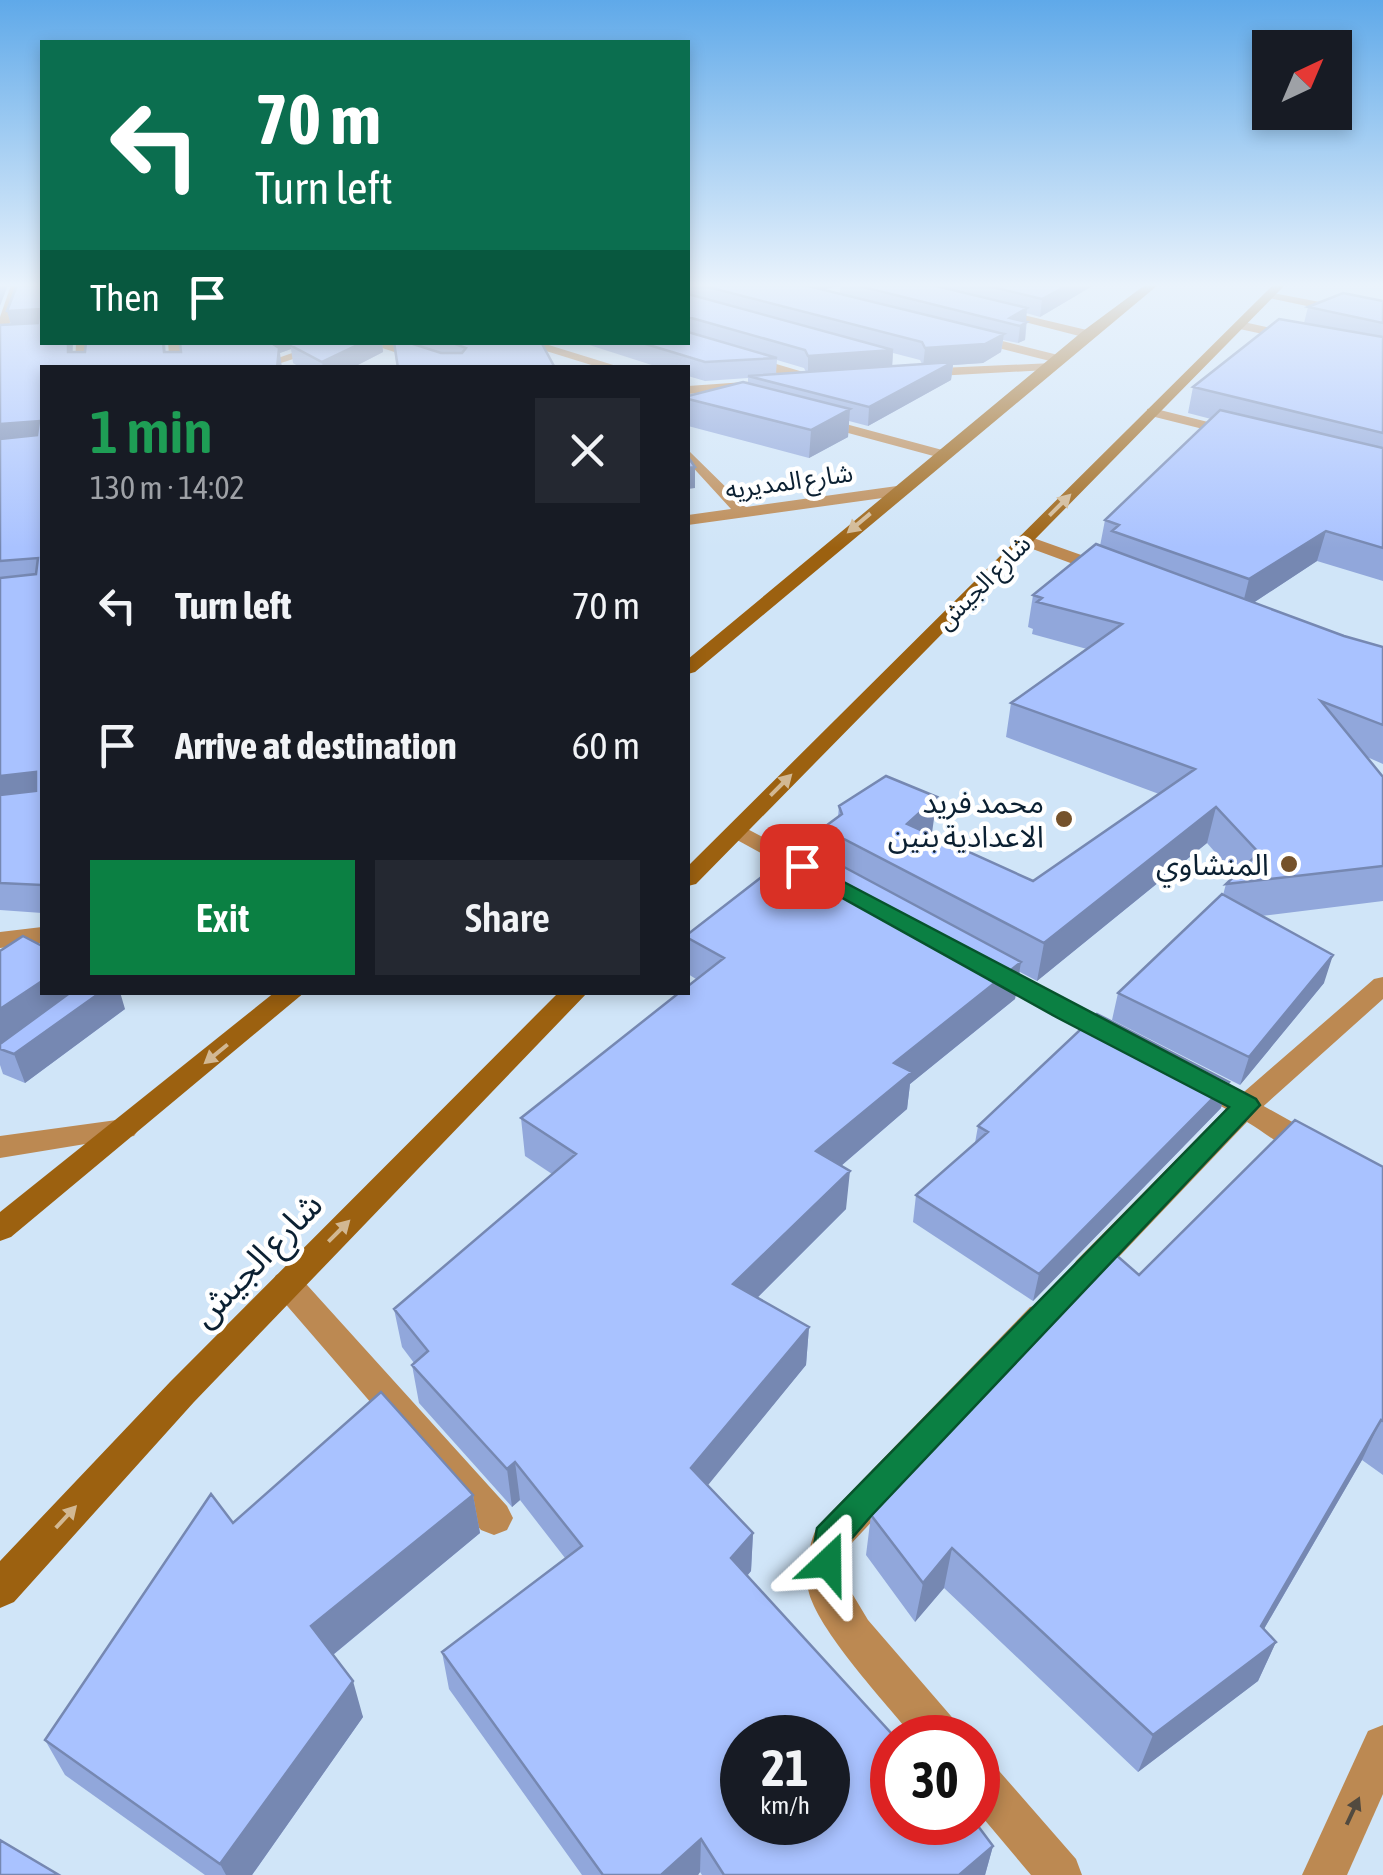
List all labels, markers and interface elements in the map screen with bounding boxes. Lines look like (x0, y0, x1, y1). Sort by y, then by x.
north arrow (1252, 30, 1352, 130)
map controls (1252, 30, 1352, 130)
text: 70 m (255, 79, 381, 159)
icon: left (90, 80, 220, 210)
text: Turn left (255, 162, 393, 214)
icon: arrive (180, 270, 235, 325)
text: Then (90, 276, 160, 319)
text: 1 min (90, 397, 213, 466)
button: close (535, 398, 640, 503)
street label: شارع المديريه (723, 458, 855, 509)
text: 130 m · 14:02 (90, 469, 245, 506)
one-way arrow (1047, 493, 1071, 517)
one-way arrow (847, 512, 872, 533)
street label: شارع الجيش (930, 529, 1039, 638)
icon: left (90, 578, 145, 633)
text: Turn left (175, 584, 291, 627)
text: 70 m (572, 584, 640, 627)
icon: arrive (90, 718, 145, 773)
text: Arrive at destination (175, 724, 457, 767)
text: 60 m (572, 724, 640, 767)
one-way arrow (768, 773, 792, 797)
place label: محمد فريد الاعدادية بنين (888, 785, 1044, 854)
marker: محمد فريد الاعدادية بنين (1053, 808, 1075, 830)
pin (760, 824, 845, 909)
icon: arrive (775, 839, 830, 894)
place label: المنشاوي (1156, 847, 1269, 888)
marker: المنشاوي (1278, 853, 1300, 875)
button: Exit (90, 860, 355, 975)
button: Share (375, 860, 640, 975)
one-way arrow (203, 1043, 229, 1064)
street label: شارع الجيش (182, 1184, 335, 1339)
one-way arrow (326, 1220, 350, 1244)
one-way arrow (54, 1505, 77, 1529)
position arrow (776, 1511, 880, 1615)
speed limit sign: 30 (870, 1715, 1000, 1845)
text: 21 (761, 1739, 808, 1797)
text: km/h (760, 1791, 810, 1819)
one-way arrow (1345, 1796, 1362, 1825)

